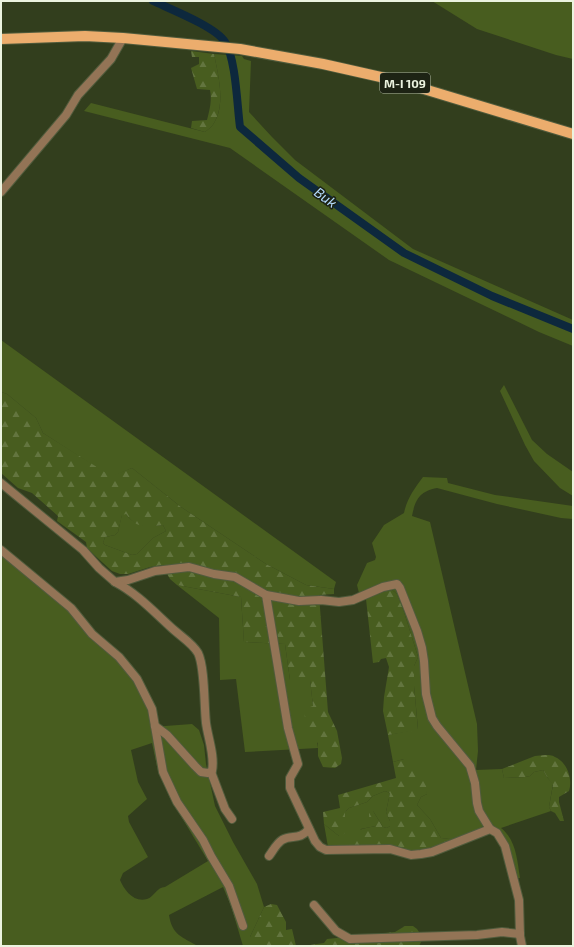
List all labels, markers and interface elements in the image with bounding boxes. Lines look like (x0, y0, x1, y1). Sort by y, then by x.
road number: M-I 109 (380, 73, 430, 93)
water label: Buk (311, 183, 341, 211)

